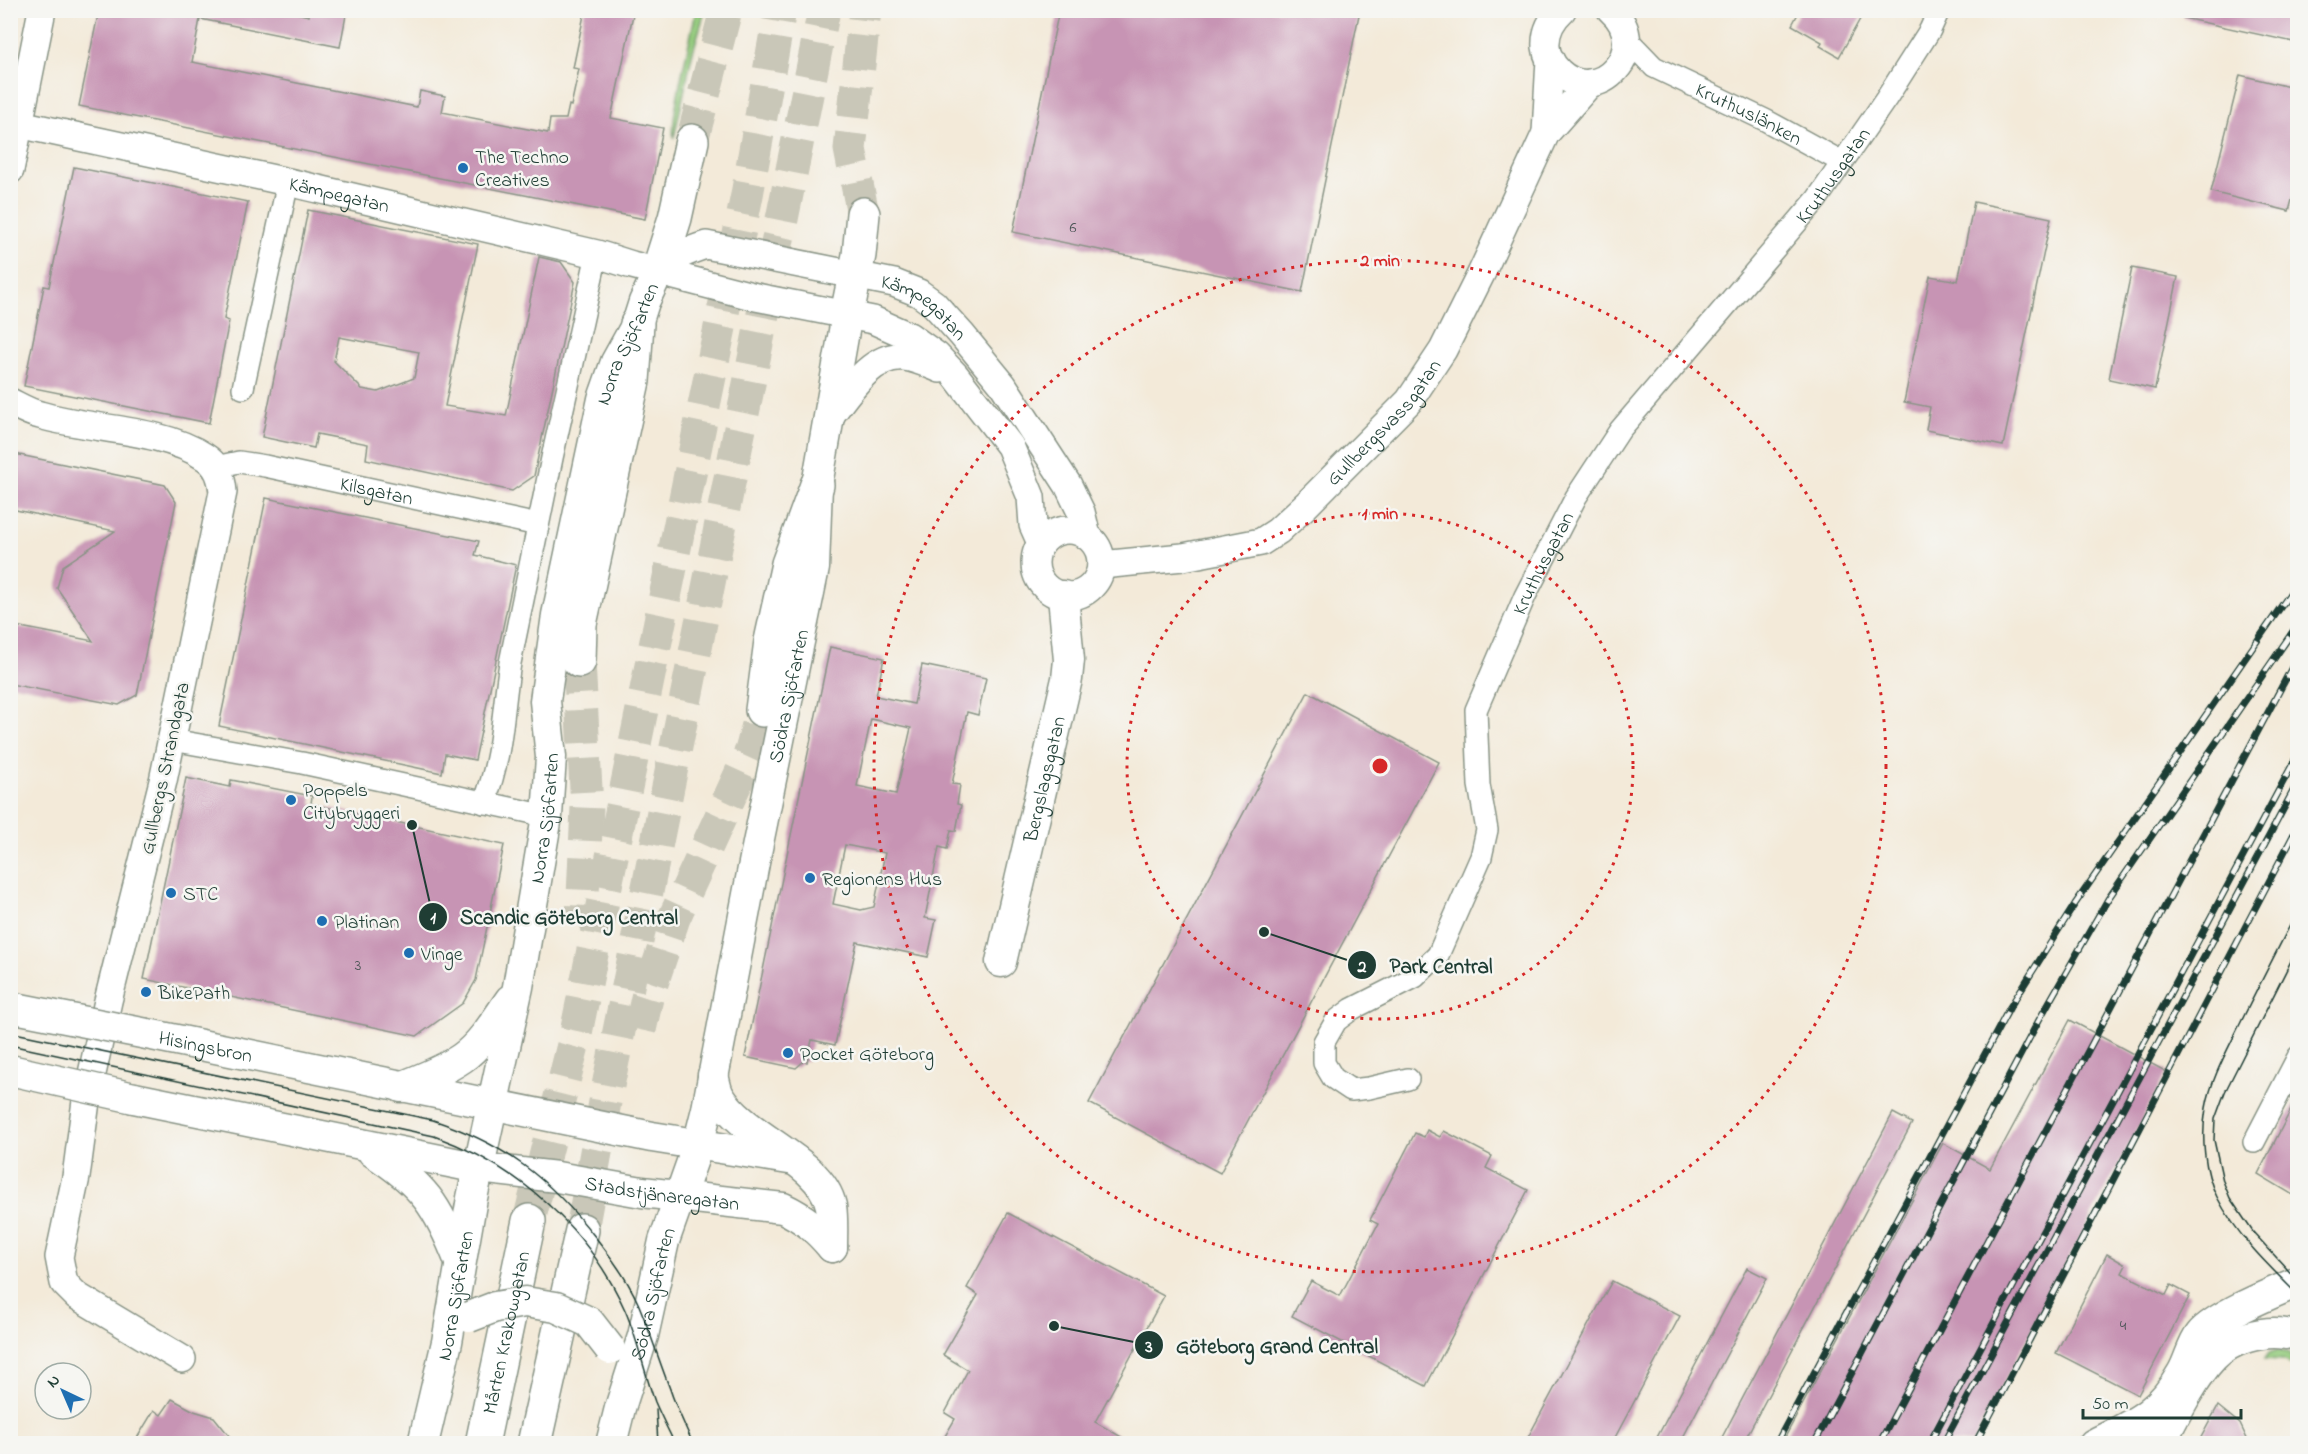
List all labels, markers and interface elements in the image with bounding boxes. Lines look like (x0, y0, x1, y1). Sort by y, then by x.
street label: Kruthuslänken (1690, 77, 1807, 154)
street label: Kruthusgatan (1790, 122, 1879, 231)
place label: The Techno Creatives (475, 144, 569, 196)
marker: The Techno Creatives (456, 161, 470, 175)
street label: Kämpegatan (286, 171, 392, 222)
house number: 6 (1069, 216, 1077, 240)
text: 2 min (1359, 249, 1400, 275)
street label: Kämpegatan (878, 269, 973, 348)
street label: Norra Sjöfarten (590, 278, 668, 409)
street label: Gullbergsvassgatan (1321, 354, 1450, 494)
street label: Kilsgatan (337, 471, 415, 515)
text: 1 min (1362, 502, 1398, 528)
street label: Kruthusgatan (1507, 507, 1583, 620)
street label: Södra Sjöfarten (763, 627, 818, 766)
street label: Gullbergs Strandgata (134, 680, 200, 858)
street label: Bergslagsgatan (1017, 714, 1075, 846)
street label: Norra Sjöfarten (524, 752, 568, 886)
centre of rings (1370, 756, 1390, 776)
place label: Poppels Citybryggeri (303, 777, 400, 830)
marker: Poppels Citybryggeri (284, 793, 298, 807)
place label: Regionens Hus (822, 866, 942, 896)
marker: Regionens Hus (803, 871, 817, 885)
place label: STC (183, 881, 218, 910)
marker: STC (164, 886, 178, 900)
callout: Scandic Göteborg Central (418, 897, 690, 936)
text: Scandic Göteborg Central (460, 904, 679, 936)
text: 1 (430, 906, 436, 932)
place label: Platinan (334, 909, 400, 938)
marker: Platinan (315, 914, 329, 928)
place label: Vinge (420, 941, 463, 971)
marker: Vinge (402, 946, 416, 960)
callout: Park Central (1347, 946, 1504, 985)
text: Park Central (1390, 953, 1493, 983)
house number: 3 (355, 954, 361, 978)
text: 2 (1357, 955, 1367, 981)
place label: BikePath (157, 980, 230, 1009)
marker: BikePath (139, 985, 153, 999)
street label: Hisingsbron (156, 1025, 255, 1072)
place label: Pocket Göteborg (800, 1041, 934, 1071)
marker: Pocket Göteborg (781, 1046, 795, 1060)
street label: Stadstjänaregatan (582, 1170, 741, 1220)
street label: Södra Sjöfarten (624, 1224, 685, 1365)
street label: Norra Sjöfarten (431, 1229, 483, 1364)
street label: Mårten Krakowgatan (477, 1249, 539, 1417)
house number: 4 (2120, 1314, 2127, 1338)
callout: Göteborg Grand Central (1134, 1326, 1390, 1365)
text: Göteborg Grand Central (1176, 1333, 1378, 1365)
text: 3 (1144, 1335, 1153, 1361)
north arrow (33, 1361, 93, 1421)
text: N (42, 1369, 66, 1394)
scale bar (2083, 1382, 2240, 1420)
text: 50 m (2092, 1392, 2129, 1418)

